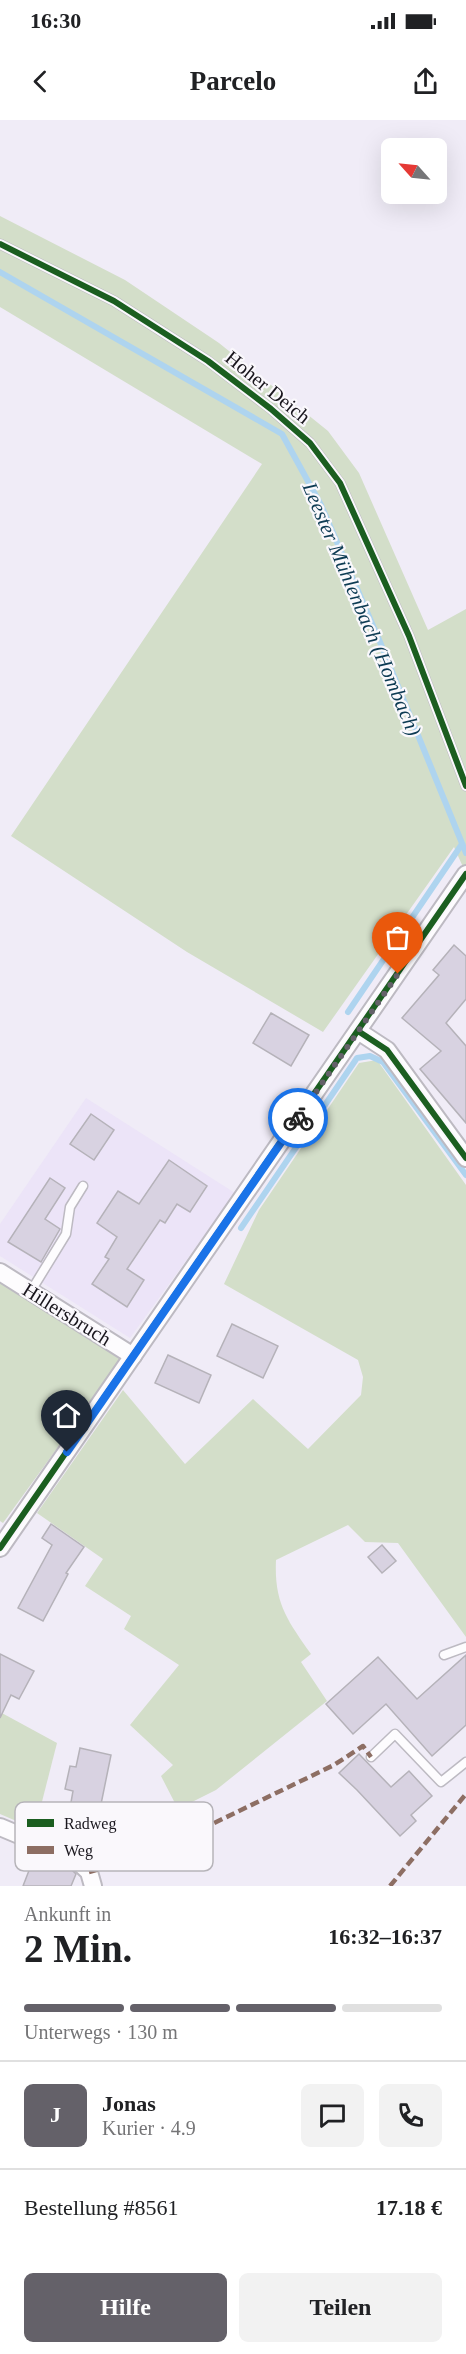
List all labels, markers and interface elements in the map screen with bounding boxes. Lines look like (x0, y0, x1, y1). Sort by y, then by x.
text: 16:30 (30, 8, 81, 33)
icon: back (24, 65, 57, 98)
icon: share (409, 65, 442, 98)
text: Parcelo (190, 66, 276, 96)
north arrow (381, 138, 447, 204)
map controls (381, 138, 447, 204)
street label: Hoher Deich (221, 346, 315, 428)
water label: Leester Mühlenbach (Hombach) (297, 478, 426, 739)
pin (372, 912, 423, 974)
icon: bag (381, 921, 414, 954)
courier (268, 1088, 328, 1148)
icon: bike (282, 1102, 315, 1135)
street label: Hillersbruch (19, 1278, 115, 1350)
pin (41, 1390, 92, 1452)
icon: home (50, 1399, 83, 1432)
legend (15, 1802, 213, 1871)
text: Radweg (64, 1815, 116, 1833)
text: Weg (64, 1842, 93, 1860)
text: Ankunft in (24, 1903, 111, 1925)
text: 16:32–16:37 (328, 1924, 442, 1949)
text: 2 Min. (24, 1927, 132, 1970)
text: Unterwegs · 130 m (24, 2021, 178, 2043)
button: chat (301, 2084, 364, 2147)
button: phone (379, 2084, 442, 2147)
text: Jonas (102, 2091, 156, 2116)
text: J (50, 2102, 61, 2127)
text: Kurier · 4.9 (102, 2117, 196, 2139)
text: Bestellung #8561 (24, 2195, 179, 2220)
text: 17.18 € (376, 2195, 442, 2220)
button: Hilfe (24, 2273, 227, 2342)
button: Teilen (239, 2273, 442, 2342)

